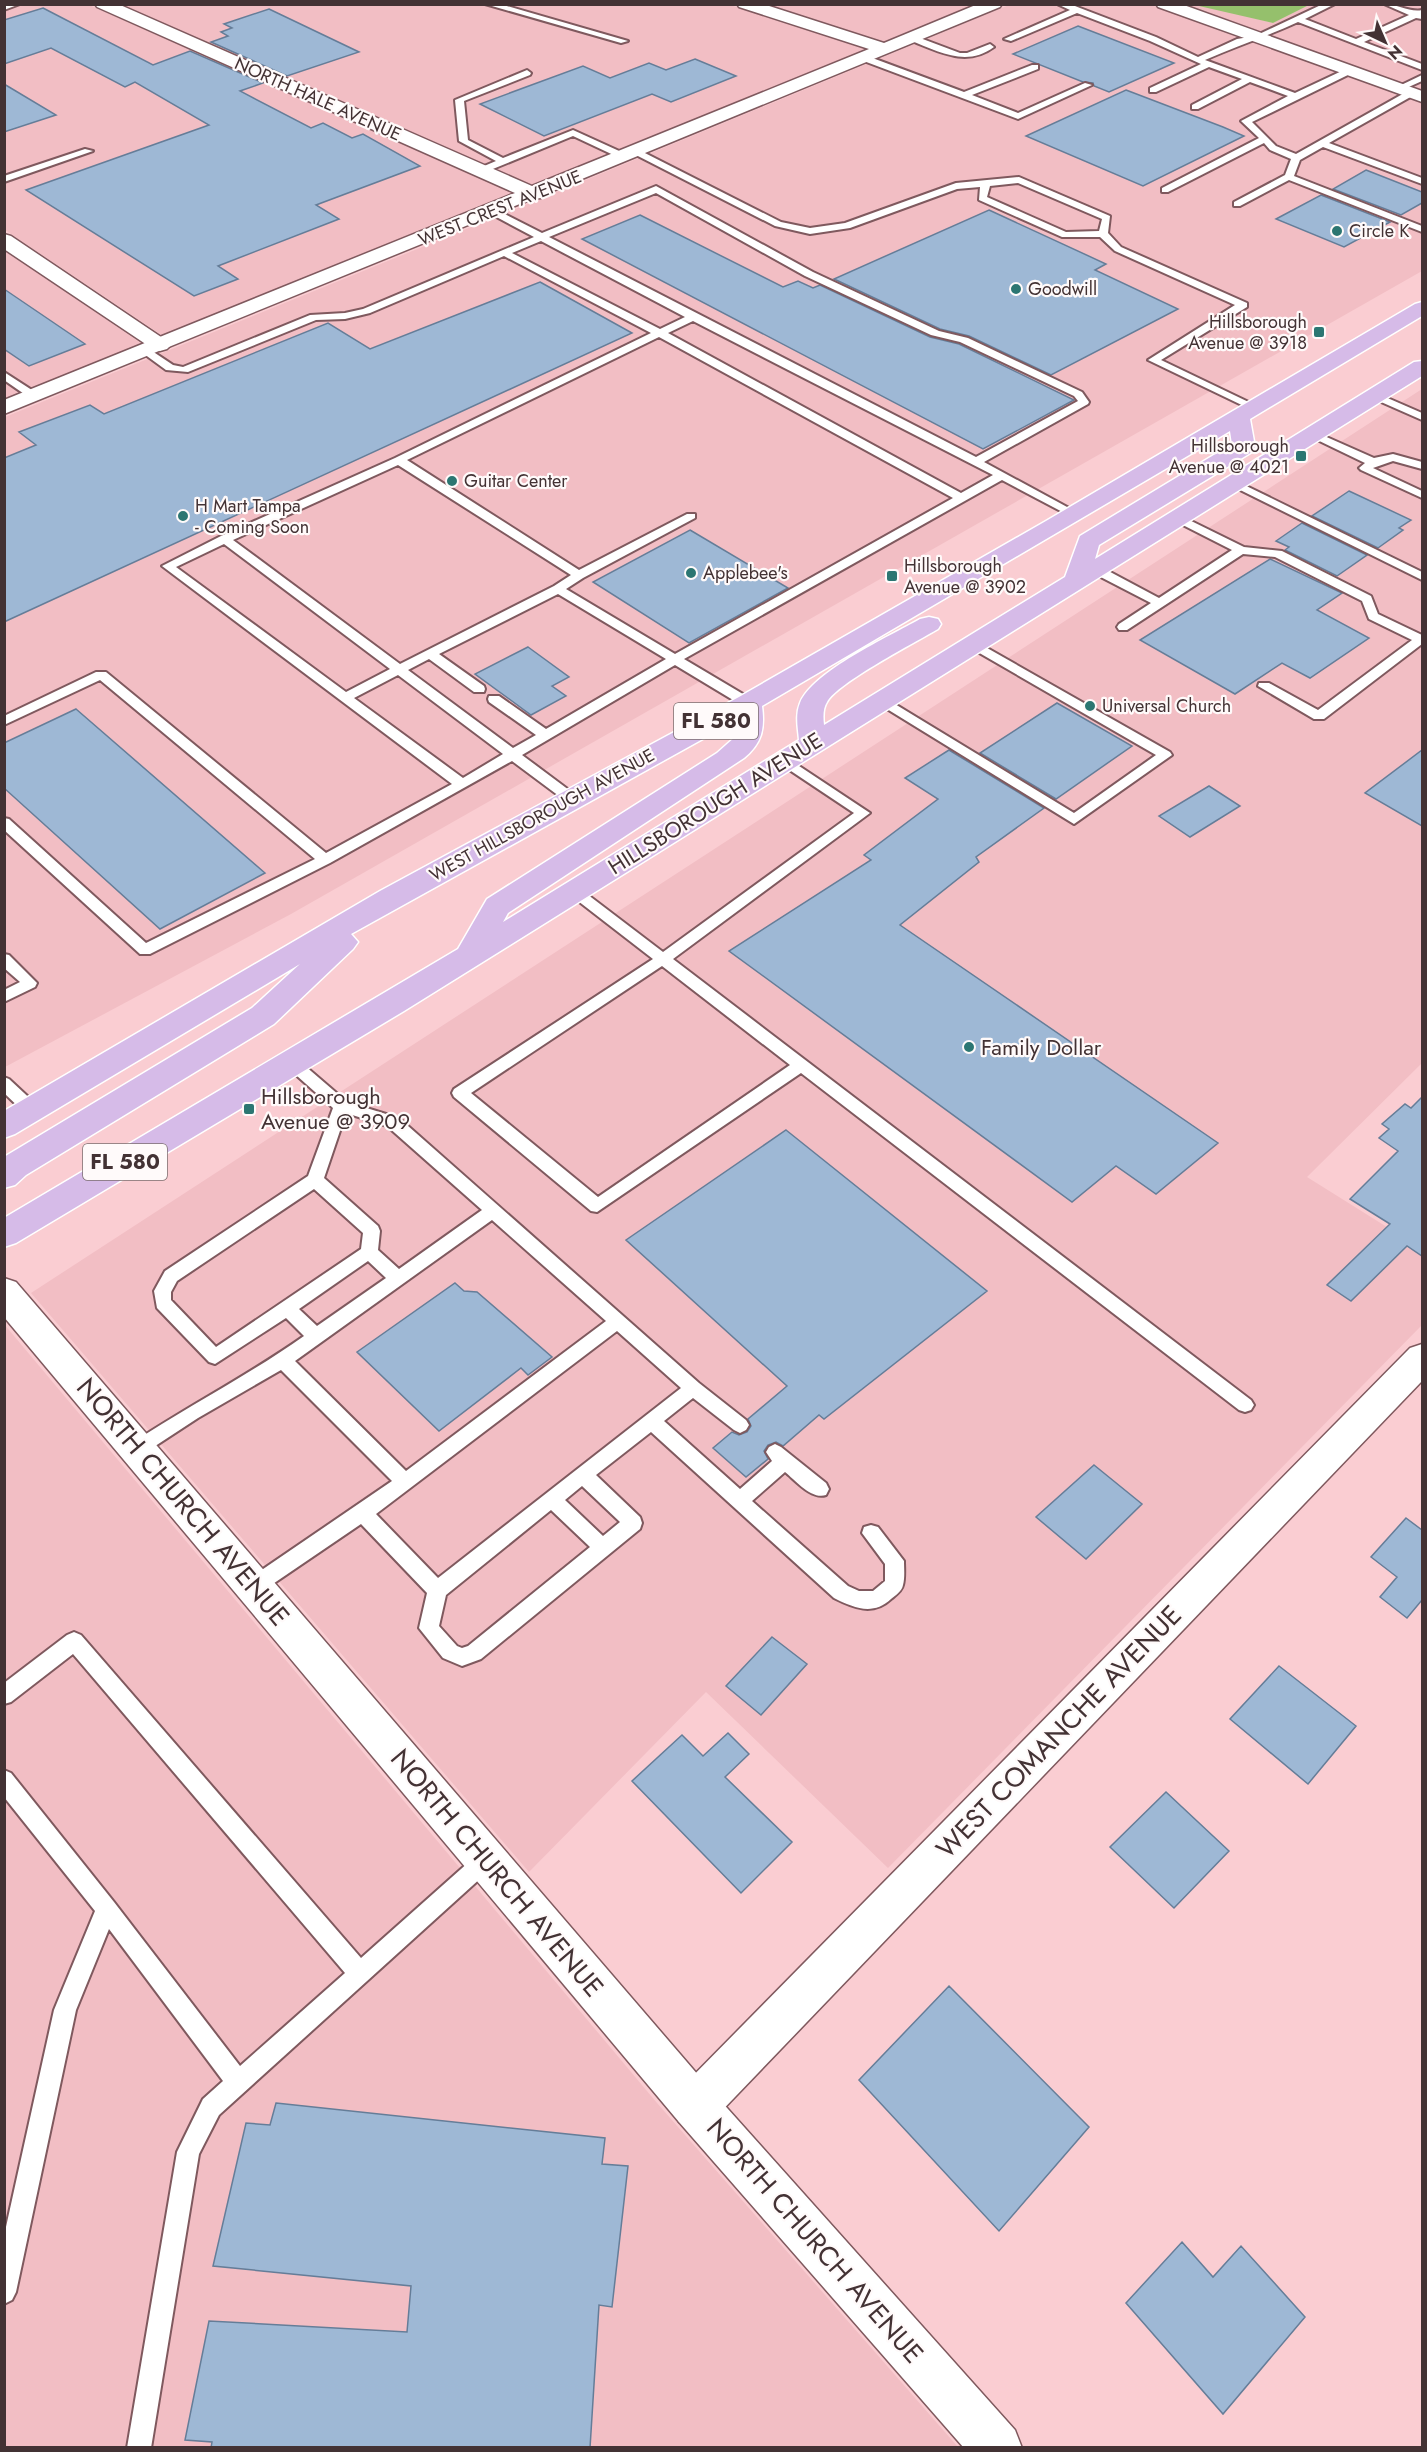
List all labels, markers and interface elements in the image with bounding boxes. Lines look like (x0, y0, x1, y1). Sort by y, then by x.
north arrow (1355, 12, 1415, 72)
text: N (1383, 40, 1408, 65)
street label: NORTH HALE AVENUE (230, 51, 406, 147)
street label: WEST CREST AVENUE (414, 163, 586, 253)
place label: Circle K (1349, 218, 1410, 244)
marker: Circle K (1330, 224, 1344, 238)
place label: Goodwill (1028, 276, 1097, 302)
marker: Goodwill (1009, 282, 1023, 296)
place label: Hillsborough Avenue @ 3918 (1188, 309, 1307, 356)
marker: Hillsborough Avenue @ 3918 (1312, 325, 1326, 339)
place label: Hillsborough Avenue @ 4021 (1169, 433, 1289, 480)
marker: Hillsborough Avenue @ 4021 (1294, 449, 1308, 463)
place label: Guitar Center (464, 468, 568, 494)
marker: Guitar Center (445, 474, 459, 488)
place label: H Mart Tampa - Coming Soon (195, 493, 309, 540)
marker: H Mart Tampa - Coming Soon (176, 509, 190, 523)
place label: Hillsborough Avenue @ 3902 (904, 553, 1026, 600)
place label: Applebee's (703, 560, 788, 586)
marker: Applebee's (684, 566, 698, 580)
marker: Hillsborough Avenue @ 3902 (885, 569, 899, 583)
place label: Universal Church (1102, 693, 1231, 719)
marker: Universal Church (1083, 699, 1097, 713)
road number: FL 580 (674, 703, 758, 739)
street label: HILLSBOROUGH AVENUE (602, 724, 828, 882)
street label: WEST HILLSBOROUGH AVENUE (425, 742, 659, 888)
place label: Family Dollar (981, 1031, 1102, 1063)
marker: Family Dollar (962, 1040, 976, 1054)
place label: Hillsborough Avenue @ 3909 (261, 1080, 410, 1137)
marker: Hillsborough Avenue @ 3909 (242, 1102, 256, 1116)
road number: FL 580 (83, 1144, 167, 1180)
street label: NORTH CHURCH AVENUE (68, 1369, 299, 1634)
street label: WEST COMANCHE AVENUE (927, 1596, 1190, 1867)
street label: NORTH CHURCH AVENUE (382, 1740, 613, 2005)
street label: NORTH CHURCH AVENUE (698, 2110, 933, 2372)

